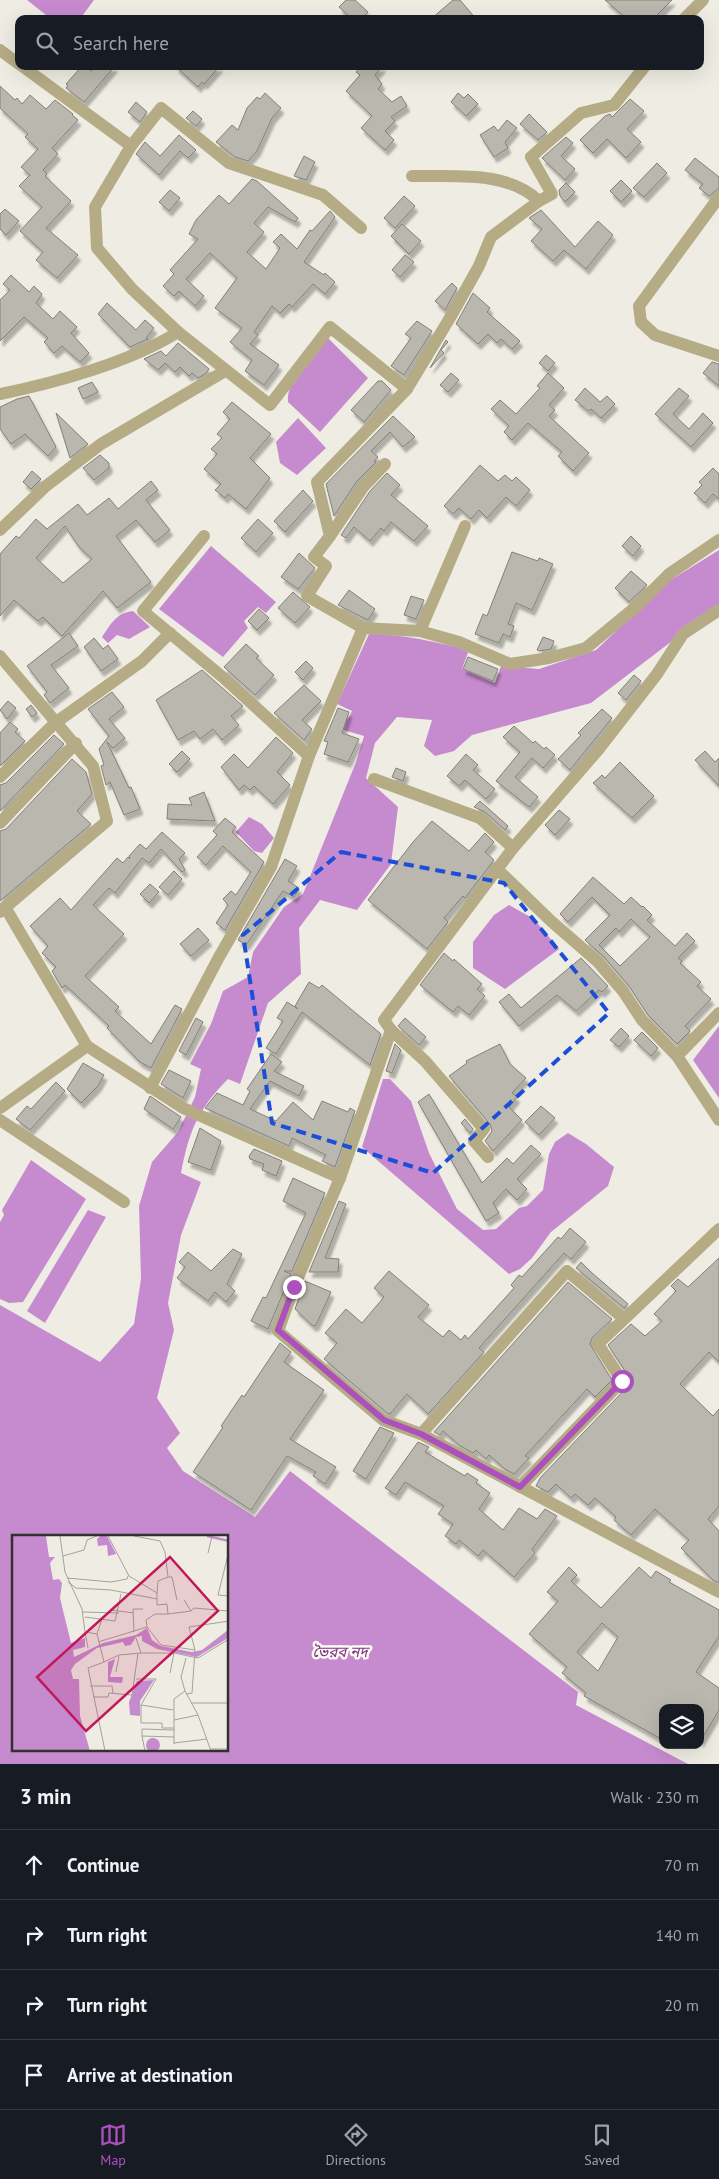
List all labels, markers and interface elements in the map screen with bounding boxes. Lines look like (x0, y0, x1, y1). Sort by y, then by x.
search box (15, 15, 704, 70)
icon: search (33, 29, 61, 57)
text: Search here (73, 31, 169, 55)
route end (283, 1276, 306, 1299)
route start (611, 1370, 634, 1393)
inset map (12, 1535, 229, 1752)
water label: ভৈরব নদ (312, 1642, 370, 1661)
map controls (659, 1704, 704, 1749)
button: layers (659, 1704, 704, 1749)
text: 3 min (20, 1783, 71, 1810)
text: Walk · 230 m (610, 1787, 699, 1807)
icon: ahead (20, 1851, 48, 1879)
text: Continue (67, 1853, 139, 1877)
text: 70 m (664, 1855, 699, 1875)
icon: right (20, 1921, 48, 1949)
text: Turn right (67, 1923, 147, 1947)
text: 140 m (656, 1925, 699, 1945)
icon: right (20, 1991, 48, 2019)
text: Turn right (67, 1993, 147, 2017)
text: 20 m (664, 1995, 699, 2015)
icon: arrive (20, 2061, 48, 2089)
text: Arrive at destination (67, 2063, 233, 2087)
tab: Map (99, 2121, 127, 2169)
tab: Directions (325, 2121, 386, 2169)
tab: Saved (584, 2121, 620, 2169)

